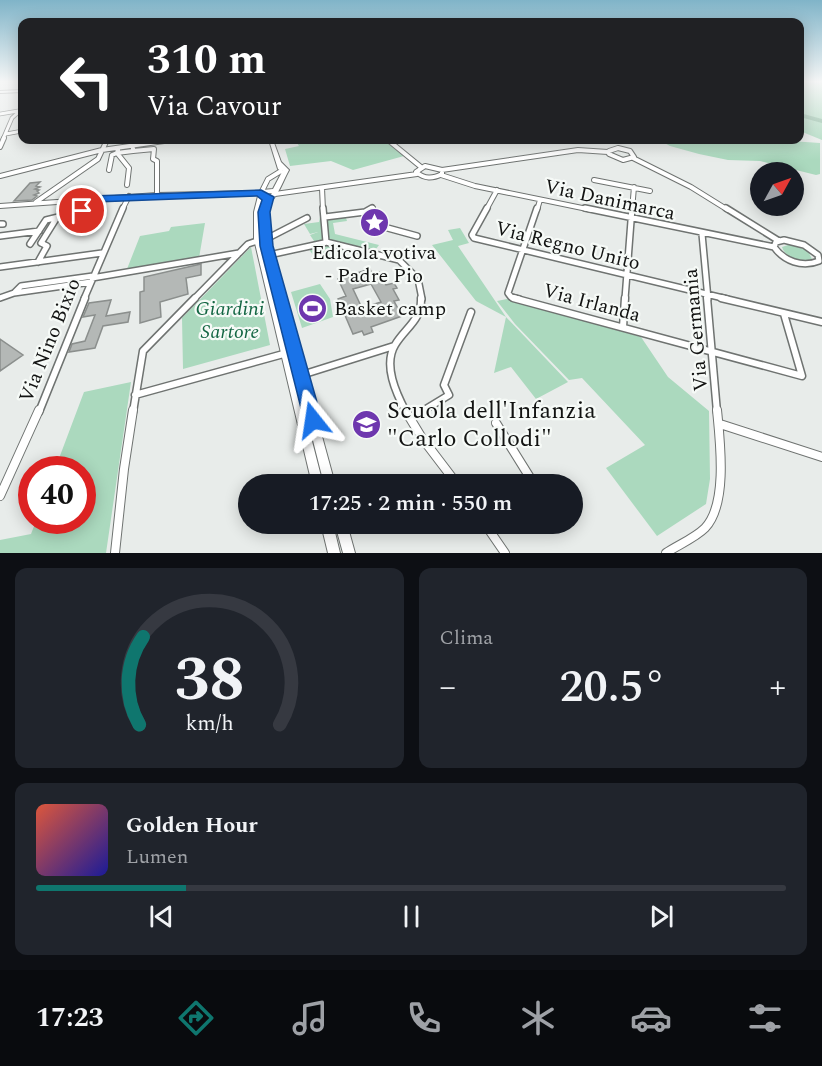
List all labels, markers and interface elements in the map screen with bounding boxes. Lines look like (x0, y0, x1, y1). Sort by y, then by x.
text: 310 m (147, 29, 266, 92)
icon: left (48, 42, 126, 120)
text: Via Cavour (147, 86, 282, 128)
north arrow (750, 162, 804, 216)
map controls (750, 162, 804, 216)
street label: Via Danimarca (542, 171, 678, 229)
pin (56, 185, 107, 236)
icon: arrive (65, 194, 98, 227)
place icon: Edicola votiva - Padre Pio (358, 206, 390, 238)
street label: Via Regno Unito (492, 213, 643, 278)
place label: Edicola votiva - Padre Pio (312, 238, 437, 291)
street label: Via Germania (676, 267, 716, 393)
street label: Via Nino Bixio (11, 274, 89, 407)
street label: Via Irlanda (540, 276, 644, 330)
sports icon: Basket camp (297, 292, 329, 324)
park label: Giardini Sartore (195, 294, 265, 347)
place label: Basket camp (334, 294, 446, 324)
position arrow (281, 388, 345, 452)
place label: Scuola dell'Infanzia "Carlo Collodi" (387, 393, 596, 457)
school or university icon: Scuola dell'Infanzia "Carlo Collodi" (350, 408, 382, 440)
speed limit sign: 40 (18, 456, 96, 534)
text: 17:25 · 2 min · 550 m (309, 487, 512, 520)
text: Clima (440, 623, 493, 653)
text: 38 (174, 633, 244, 728)
text: 20.5° (559, 653, 666, 722)
text: − (440, 662, 456, 712)
text: + (769, 662, 786, 712)
text: km/h (185, 707, 233, 740)
text: Golden Hour (126, 809, 258, 842)
text: Lumen (126, 842, 188, 872)
icon: previous (145, 900, 178, 933)
icon: pause (395, 900, 428, 933)
icon: next (645, 900, 678, 933)
text: 17:23 (36, 997, 104, 1039)
icon: directions (175, 997, 217, 1039)
icon: music (289, 997, 331, 1039)
icon: phone (403, 997, 445, 1039)
icon: climate (517, 997, 559, 1039)
icon: car (630, 997, 672, 1039)
icon: filters (744, 997, 786, 1039)

